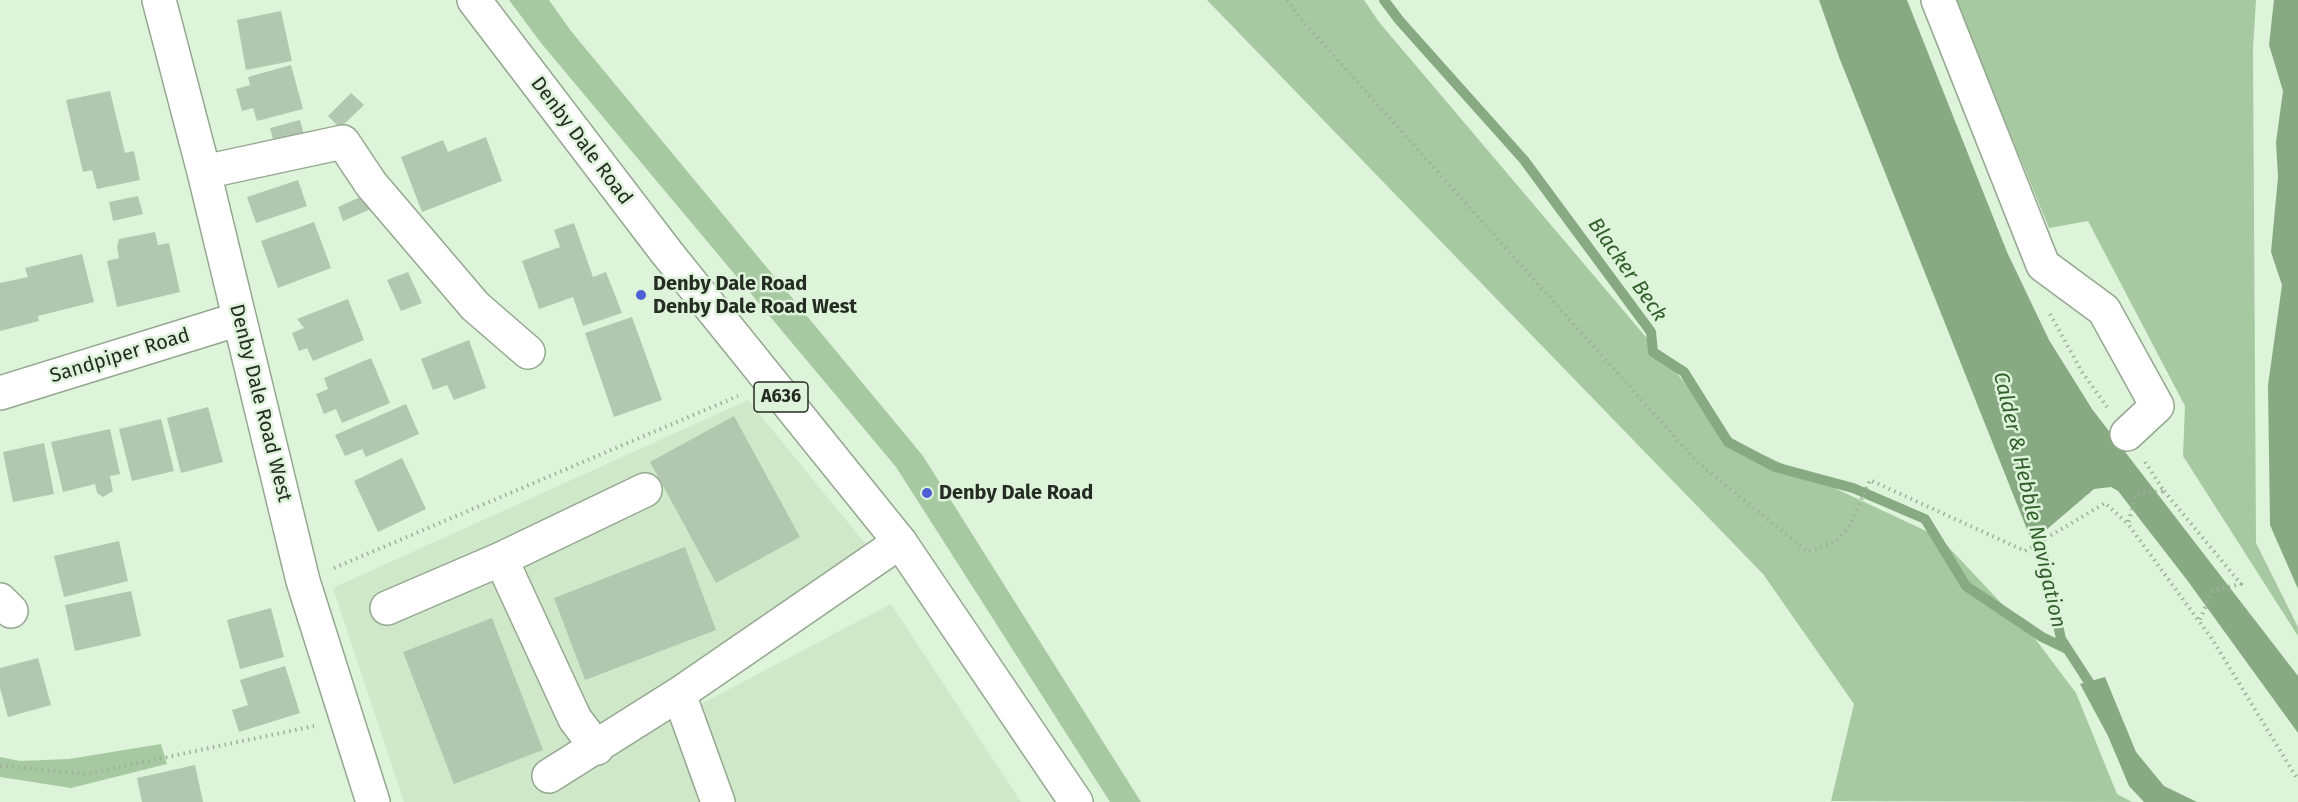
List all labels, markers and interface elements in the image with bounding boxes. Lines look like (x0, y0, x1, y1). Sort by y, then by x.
street label: Denby Dale Road (525, 72, 637, 210)
water label: Blacker Beck (1582, 213, 1672, 327)
place label: Denby Dale Road Denby Dale Road West (653, 272, 857, 319)
marker: Denby Dale Road Denby Dale Road West (634, 288, 648, 302)
street label: Denby Dale Road West (224, 302, 296, 504)
street label: Sandpiper Road (47, 323, 193, 389)
water label: Calder & Hebble Navigation (1987, 370, 2071, 630)
road number: A636 (754, 382, 808, 412)
place label: Denby Dale Road (939, 481, 1093, 505)
marker: Denby Dale Road (920, 486, 934, 500)

